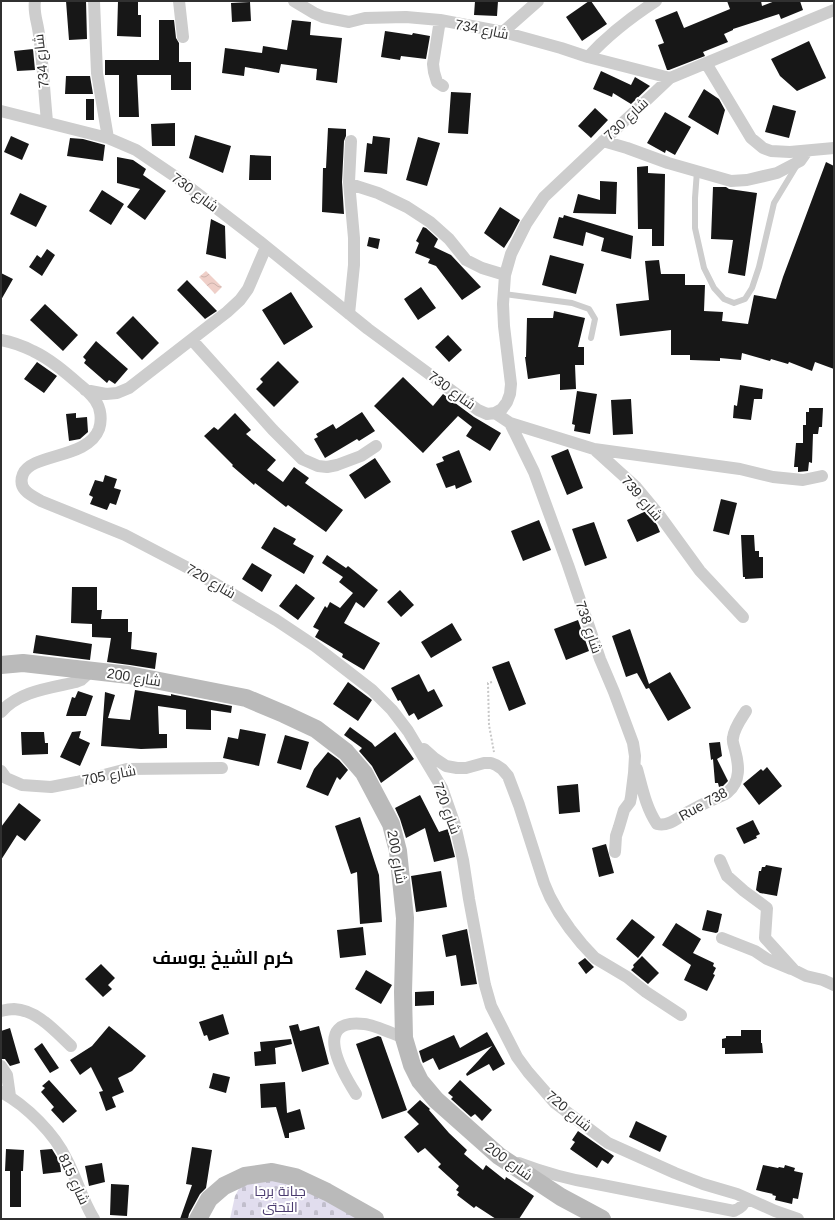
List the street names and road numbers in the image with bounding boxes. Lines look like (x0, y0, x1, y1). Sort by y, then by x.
street label: شارع 734 (454, 16, 510, 43)
street label: شارع 734 (30, 33, 53, 89)
street label: شارع 730 (601, 95, 652, 144)
street label: شارع 730 (168, 169, 222, 216)
street label: شارع 730 (425, 368, 479, 413)
street label: شارع 739 (617, 472, 666, 524)
street label: شارع 720 (183, 560, 239, 602)
street label: شارع 738 (572, 599, 605, 656)
street label: شارع 200 (106, 665, 162, 690)
street label: شارع 705 (81, 762, 137, 789)
street label: شارع 720 (429, 780, 464, 837)
street label: Rue 738 (676, 784, 730, 824)
street label: شارع 200 (383, 829, 410, 885)
street label: شارع 720 (542, 1087, 595, 1135)
street label: شارع 200 (482, 1139, 536, 1184)
street label: شارع 815 (54, 1151, 93, 1207)

